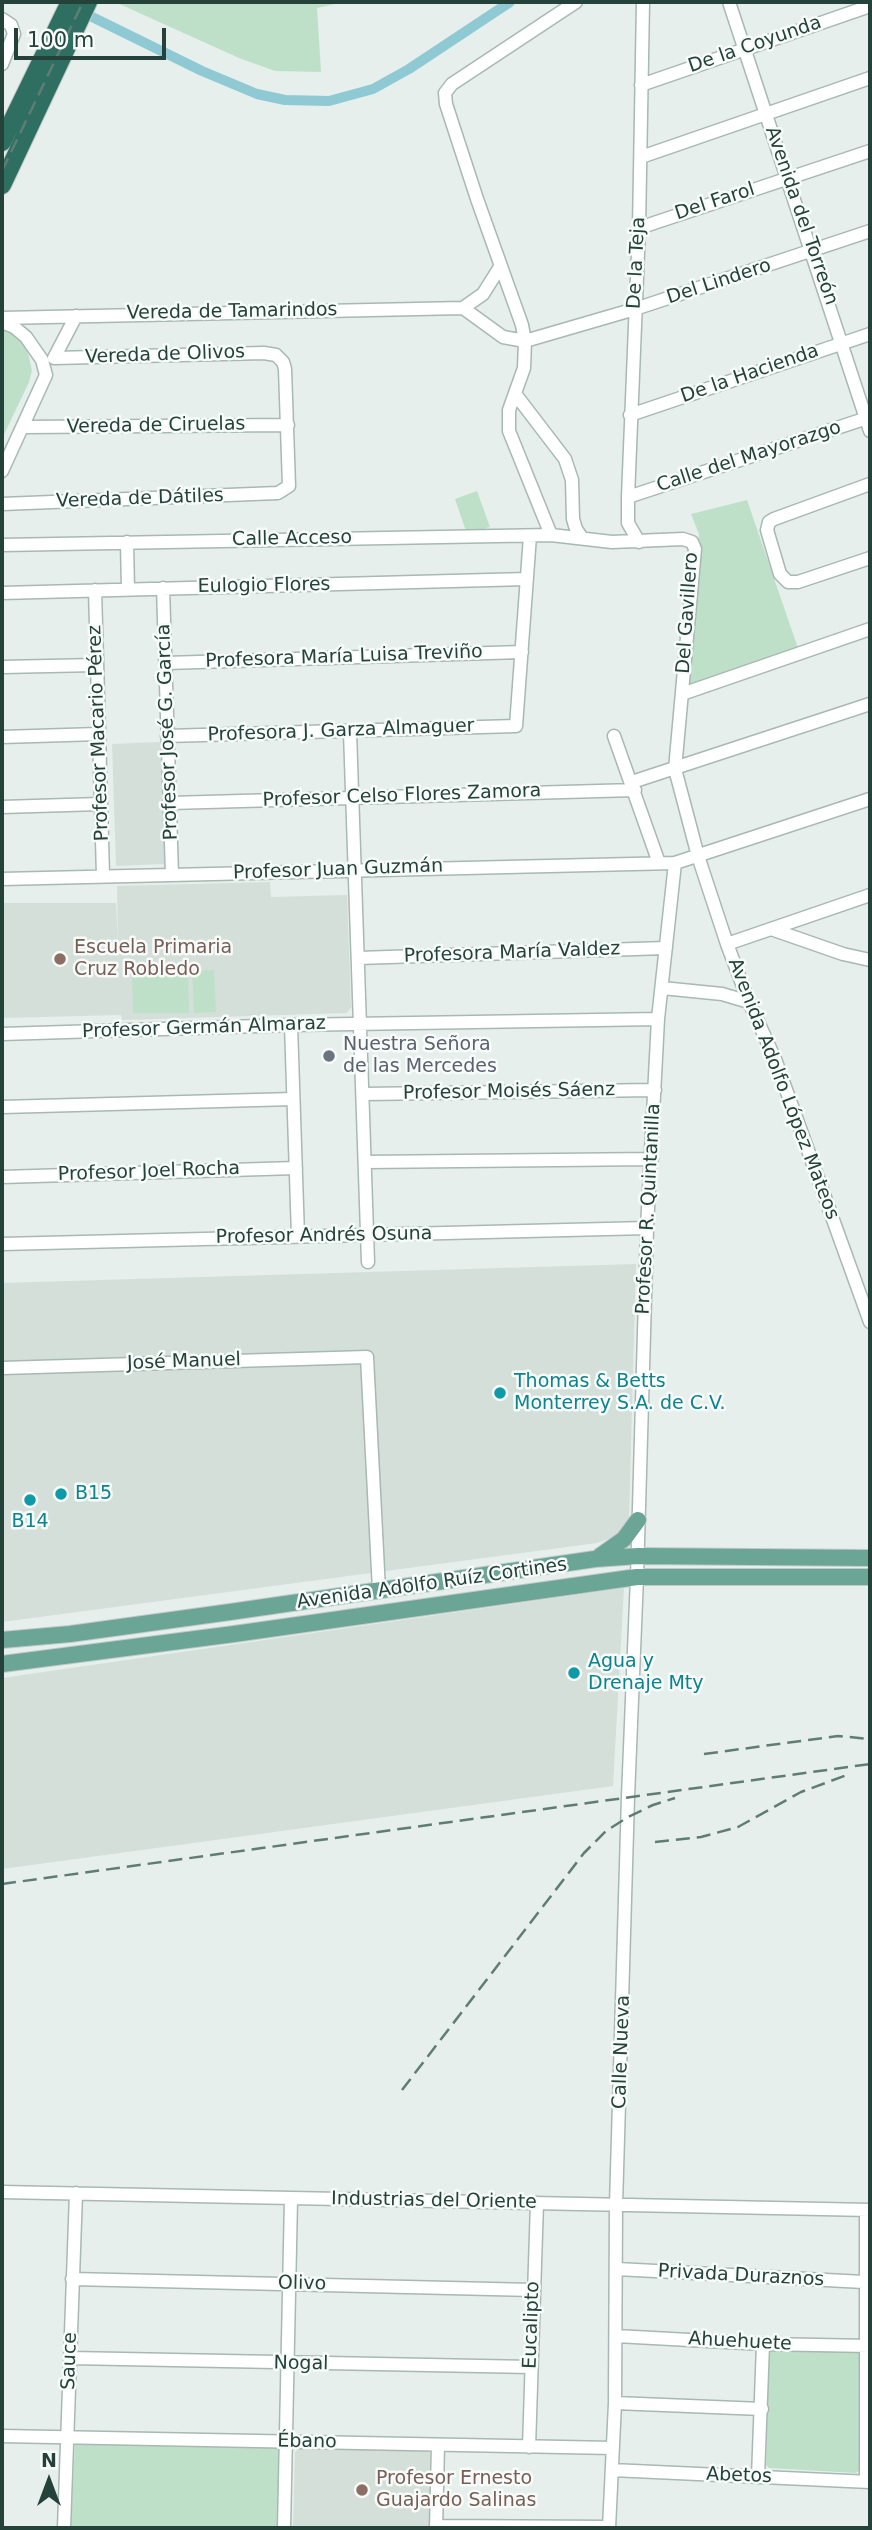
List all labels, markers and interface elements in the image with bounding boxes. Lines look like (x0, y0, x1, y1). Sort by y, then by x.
street label: De la Coyunda (685, 12, 825, 78)
scale bar (18, 14, 170, 58)
text: 100 m (27, 28, 94, 52)
street label: Avenida del Torreón (760, 124, 842, 308)
street label: Del Farol (672, 178, 758, 226)
street label: De la Teja (623, 216, 651, 310)
street label: Del Lindero (664, 254, 774, 310)
street label: Vereda de Tamarindos (126, 299, 338, 325)
street label: De la Hacienda (678, 340, 822, 408)
street label: Vereda de Olivos (85, 341, 245, 369)
street label: Vereda de Ciruelas (66, 413, 246, 439)
street label: Calle del Mayorazgo (654, 416, 844, 498)
street label: Vereda de Dátiles (56, 485, 224, 513)
street label: Calle Acceso (232, 527, 352, 551)
street label: Del Gavillero (672, 551, 704, 675)
street label: Eulogio Flores (197, 573, 331, 599)
street label: Profesor José G. García (153, 623, 183, 841)
street label: Profesor Macario Pérez (84, 625, 114, 841)
street label: Profesora María Luisa Treviño (205, 641, 483, 673)
street label: Profesora J. Garza Almaguer (207, 715, 475, 747)
street label: Profesor Celso Flores Zamora (262, 780, 542, 812)
street label: Profesor Juan Guzmán (233, 855, 443, 885)
place label: Escuela Primaria Cruz Robledo (74, 937, 232, 981)
street label: Profesora María Valdez (403, 938, 621, 968)
marker: Escuela Primaria Cruz Robledo (52, 951, 68, 967)
street label: Avenida Adolfo López Mateos (723, 955, 843, 1223)
street label: Profesor Germán Almaraz (82, 1012, 326, 1044)
place label: Nuestra Señora de las Mercedes (343, 1034, 497, 1078)
marker: Nuestra Señora de las Mercedes (321, 1048, 337, 1064)
street label: Profesor Moisés Sáenz (403, 1079, 615, 1105)
street label: Profesor R. Quintanilla (632, 1103, 666, 1315)
street label: Profesor Joel Rocha (58, 1157, 240, 1187)
street label: Profesor Andrés Osuna (216, 1223, 432, 1249)
street label: José Manuel (127, 1349, 241, 1375)
place label: Thomas & Betts Monterrey S.A. de C.V. (514, 1371, 726, 1415)
marker: Thomas & Betts Monterrey S.A. de C.V. (492, 1385, 508, 1401)
place label: B15 (75, 1483, 112, 1505)
marker: B15 (53, 1486, 69, 1502)
marker: B14 (22, 1492, 38, 1508)
place label: B14 (11, 1511, 49, 1533)
street label: Avenida Adolfo Ruíz Cortines (295, 1554, 569, 1614)
place label: Agua y Drenaje Mty (588, 1651, 703, 1695)
marker: Agua y Drenaje Mty (566, 1665, 582, 1681)
street label: Calle Nueva (609, 1995, 635, 2109)
street label: Industrias del Oriente (331, 2188, 537, 2214)
street label: Privada Duraznos (657, 2260, 825, 2292)
street label: Olivo (278, 2272, 326, 2296)
street label: Eucalipto (519, 2281, 545, 2369)
street label: Ahuehuete (688, 2328, 792, 2356)
street label: Sauce (58, 2332, 82, 2390)
street label: Nogal (273, 2352, 329, 2376)
street label: Ébano (277, 2430, 337, 2454)
north arrow (14, 2446, 84, 2516)
text: N (41, 2449, 57, 2471)
street label: Abetos (706, 2463, 772, 2489)
place label: Profesor Ernesto Guajardo Salinas (376, 2468, 536, 2512)
marker: Profesor Ernesto Guajardo Salinas (354, 2482, 370, 2498)

